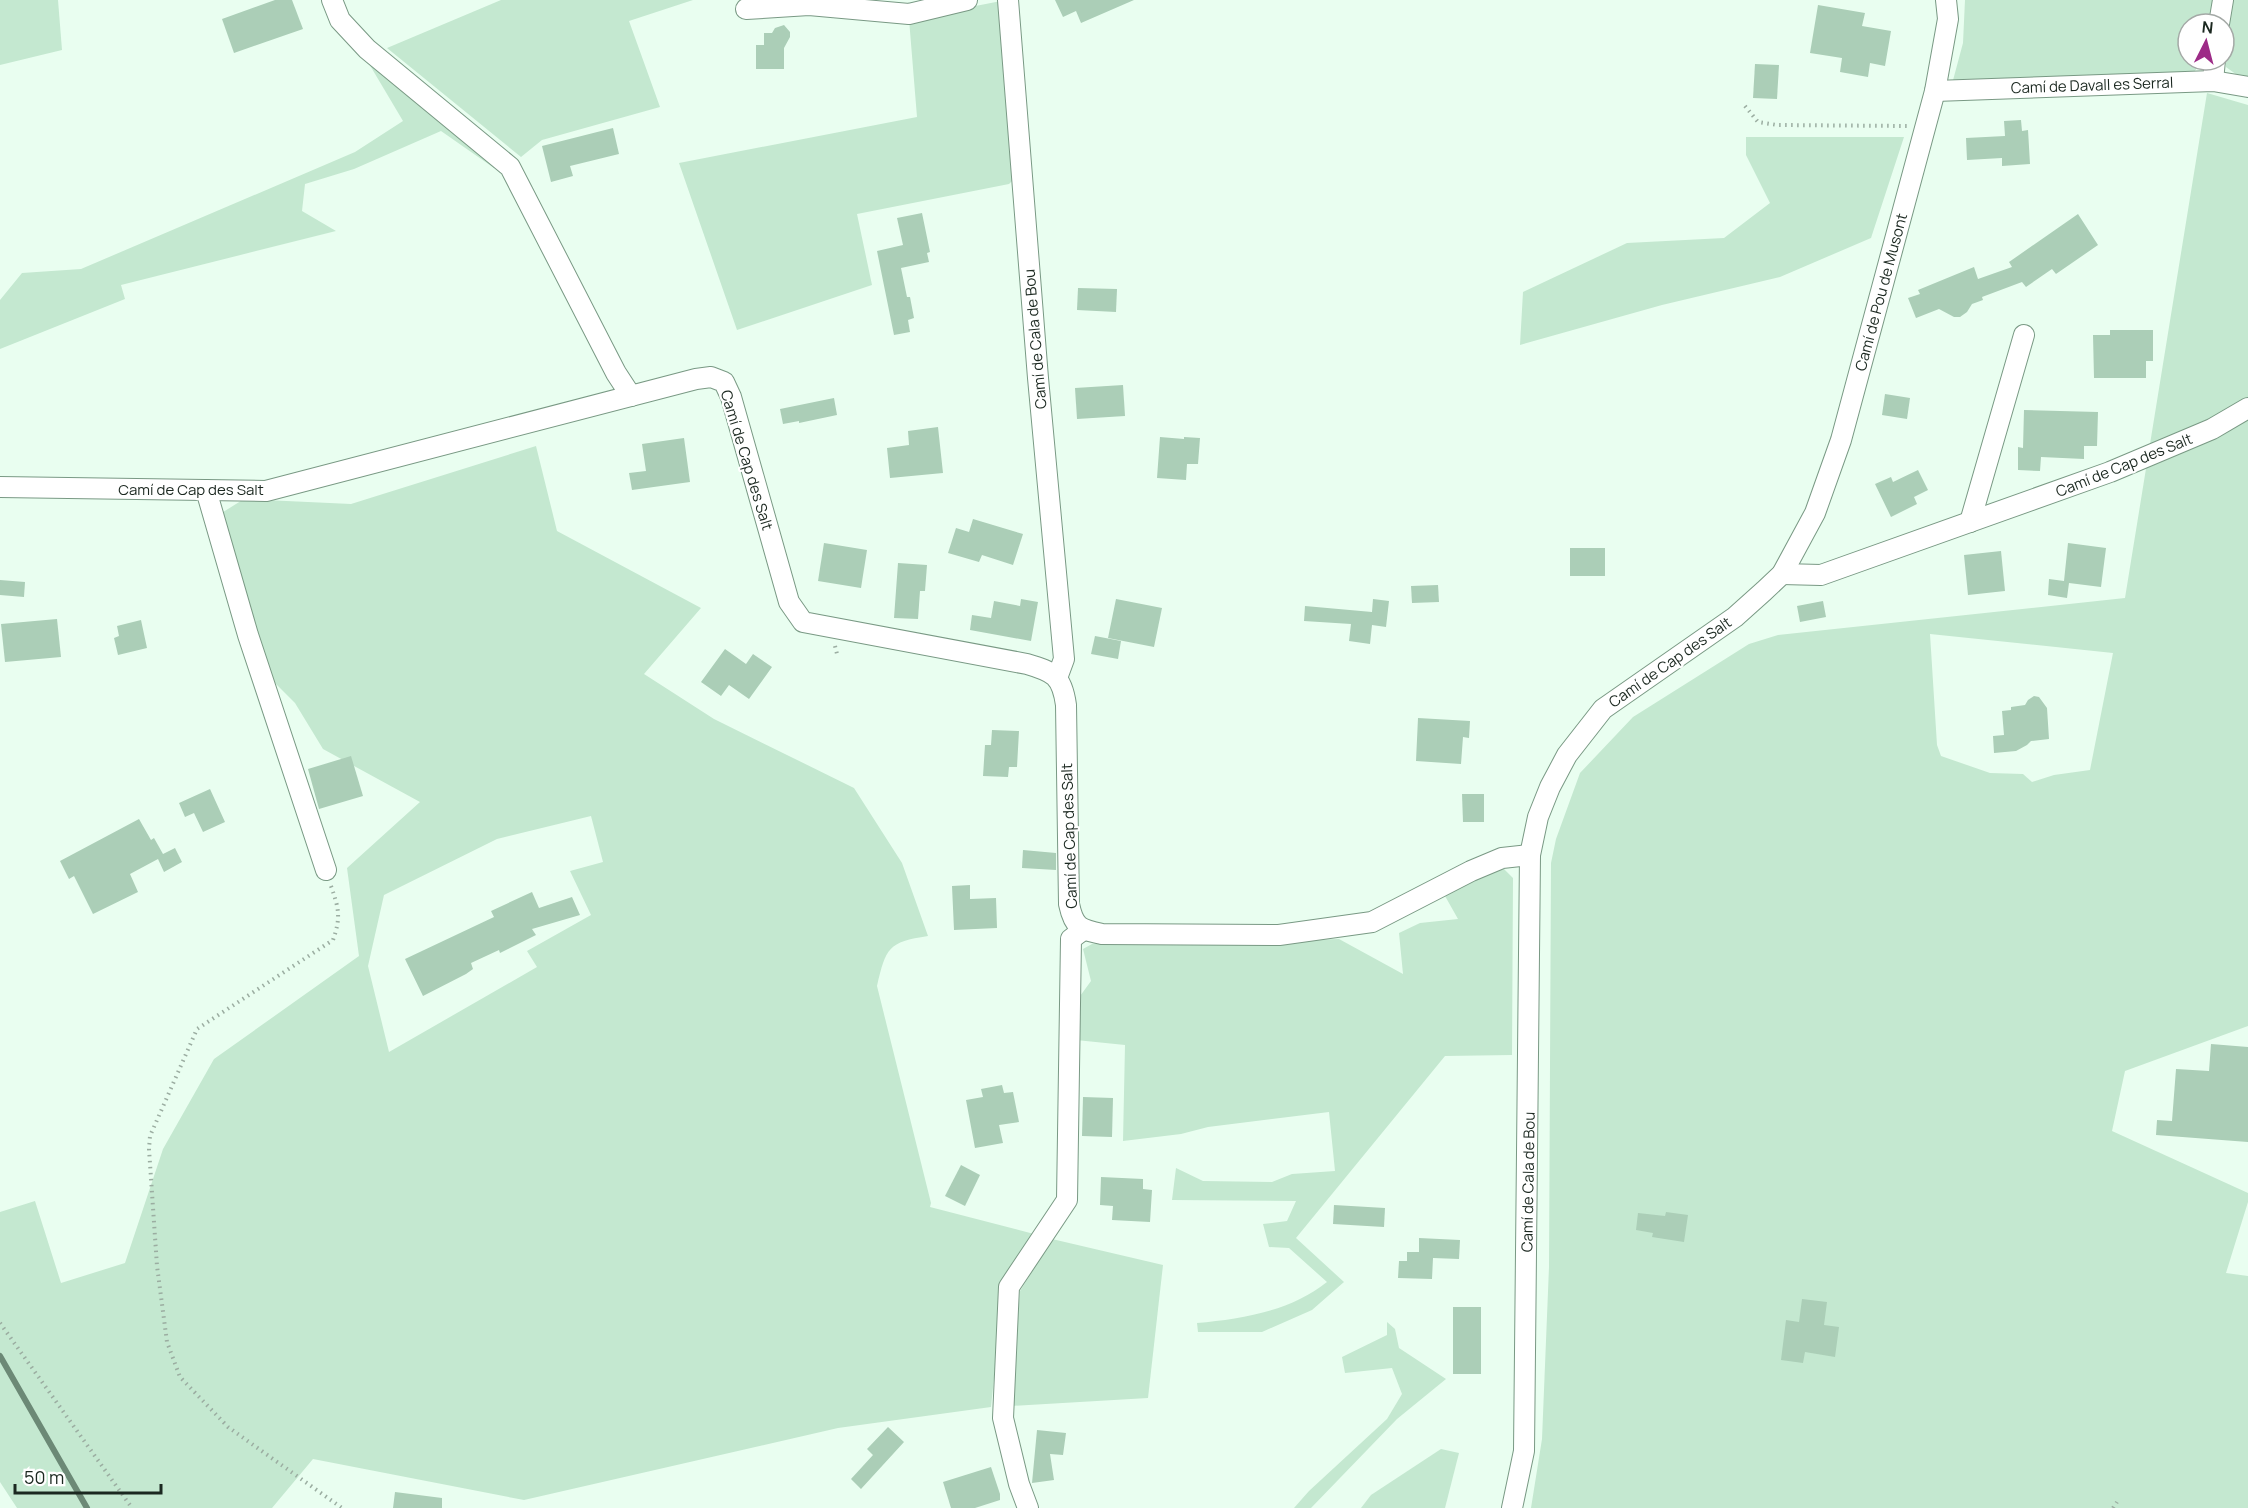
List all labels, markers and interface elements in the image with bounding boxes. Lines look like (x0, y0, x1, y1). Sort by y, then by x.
north arrow (2176, 12, 2236, 72)
text: N (2201, 16, 2214, 39)
street label: Camí de Davall es Serral (2010, 72, 2174, 98)
street label: Camí de Pou de Musont (1850, 211, 1912, 373)
street label: Camí de Cala de Bou (1018, 268, 1052, 410)
street label: Camí de Cap des Salt (716, 387, 778, 533)
street label: Camí de Cap des Salt (2053, 428, 2195, 502)
street label: Camí de Cap des Salt (118, 479, 264, 500)
street label: Camí de Cap des Salt (1604, 612, 1736, 712)
street label: Camí de Cap des Salt (1056, 763, 1082, 909)
street label: Camí de Cala de Bou (1516, 1112, 1540, 1252)
scale bar (15, 1457, 160, 1495)
text: 50 m (24, 1465, 64, 1489)

